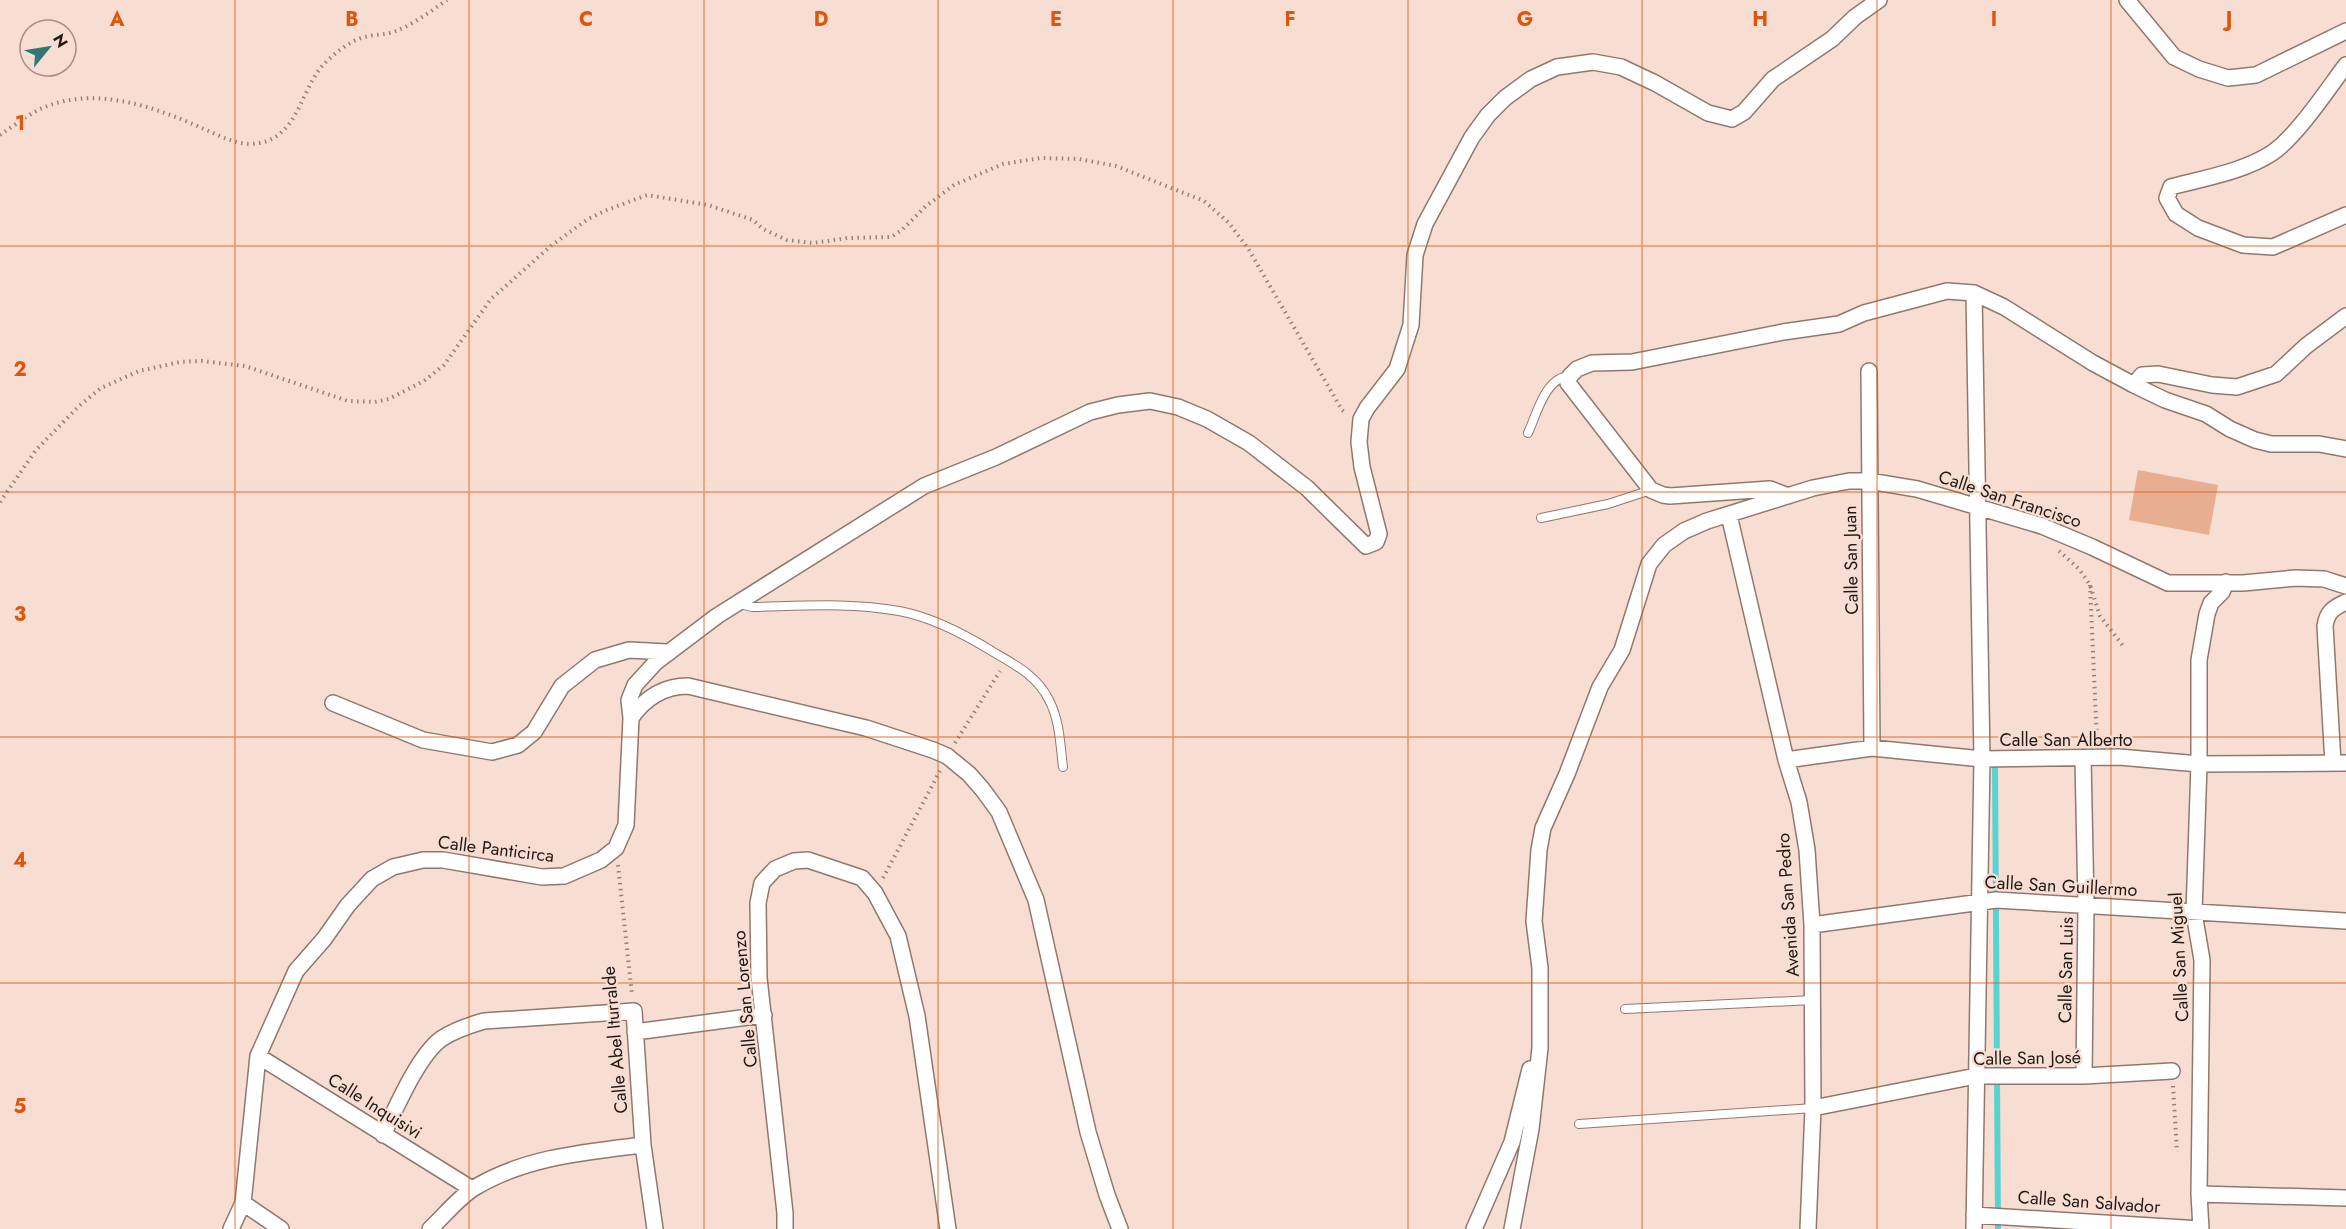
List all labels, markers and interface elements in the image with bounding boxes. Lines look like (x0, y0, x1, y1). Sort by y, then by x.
text: A (109, 5, 125, 34)
text: B (345, 5, 359, 34)
text: C (579, 5, 593, 34)
text: D (814, 5, 828, 34)
text: E (1050, 5, 1062, 34)
text: F (1284, 5, 1296, 34)
text: G (1517, 5, 1533, 34)
text: H (1752, 5, 1768, 34)
text: I (1991, 5, 1997, 34)
text: J (2222, 5, 2232, 34)
north arrow (18, 18, 78, 78)
text: N (47, 29, 74, 52)
text: 1 (15, 109, 25, 138)
text: 2 (13, 355, 27, 384)
street label: Calle San Francisco (1935, 464, 2085, 534)
street label: Calle San Juan (1837, 505, 1865, 615)
text: 3 (14, 600, 26, 629)
street label: Calle San Alberto (1999, 727, 2133, 753)
street label: Calle Panticirca (436, 829, 556, 869)
street label: Avenida San Pedro (1770, 832, 1806, 978)
text: 4 (13, 846, 27, 875)
street label: Calle San Guillermo (1984, 869, 2138, 903)
street label: Calle San Miguel (2163, 892, 2195, 1022)
street label: Calle San Luis (2052, 917, 2080, 1023)
street label: Calle San Lorenzo (726, 929, 764, 1069)
street label: Calle Abel Iturralde (596, 965, 634, 1115)
street label: Calle San José (1973, 1044, 2081, 1072)
street label: Calle Inquisivi (323, 1067, 427, 1145)
text: 5 (14, 1092, 27, 1121)
street label: Calle San Salvador (2017, 1184, 2162, 1220)

